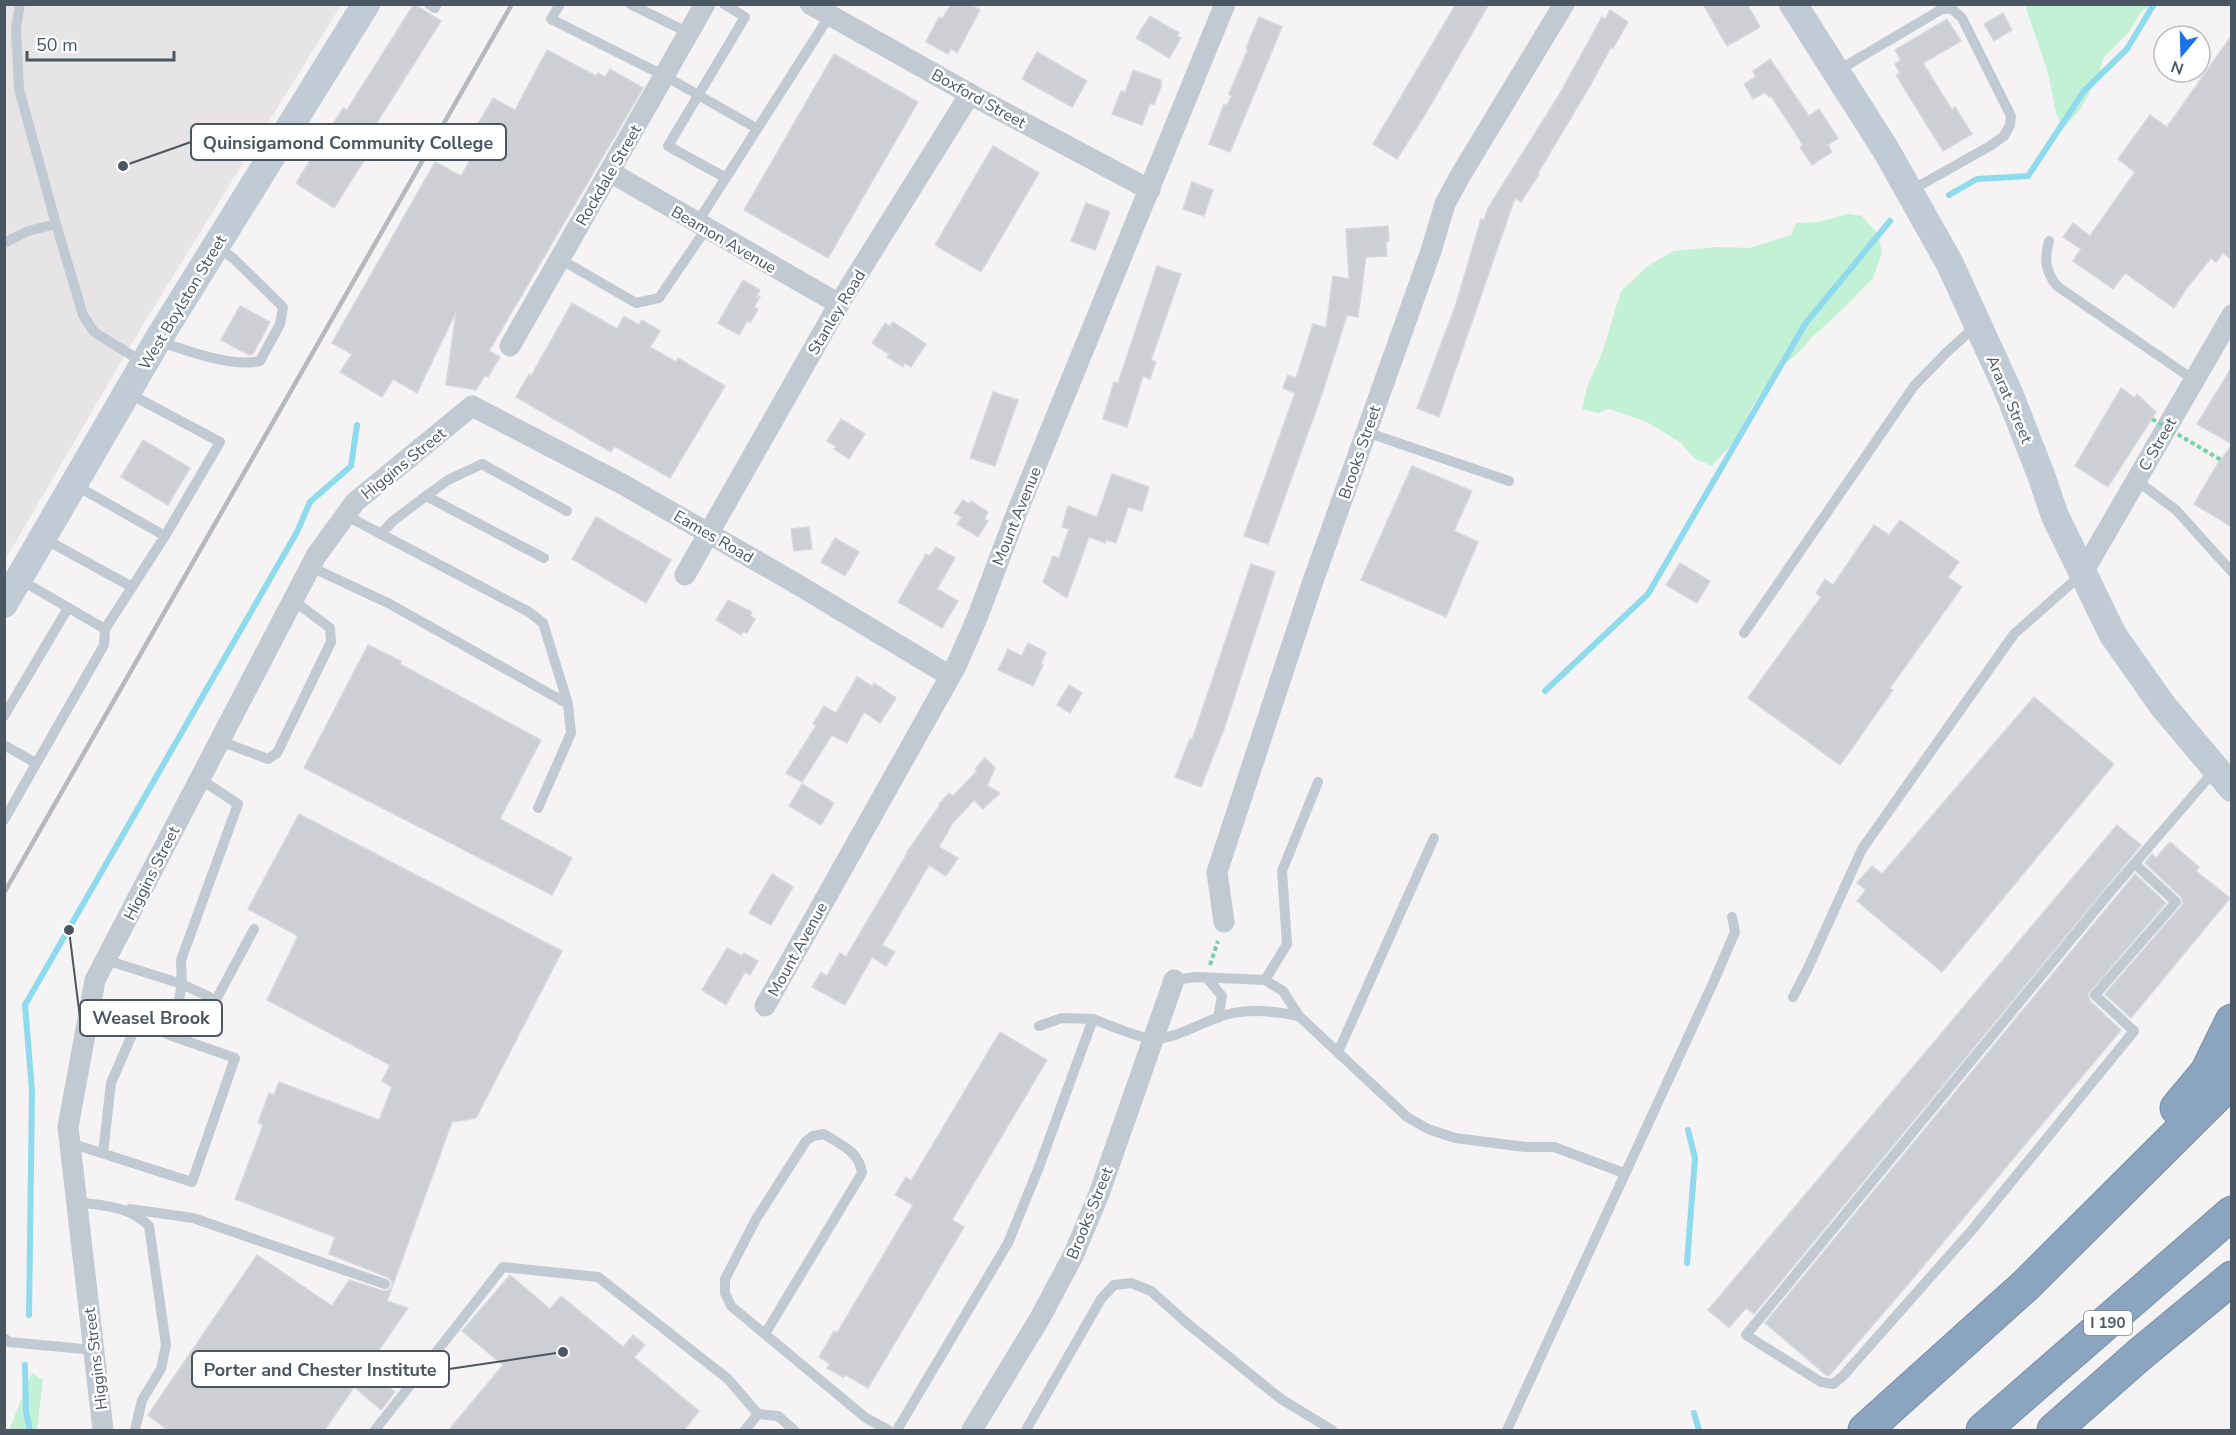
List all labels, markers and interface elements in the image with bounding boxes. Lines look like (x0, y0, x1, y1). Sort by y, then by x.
scale bar (27, 24, 174, 62)
north arrow (2152, 24, 2212, 84)
text: 50 m (36, 33, 78, 57)
text: N (2168, 55, 2187, 80)
street label: Boxford Street (927, 64, 1030, 134)
street label: Rockdale Street (571, 121, 647, 230)
callout: Quinsigamond Community College (191, 124, 506, 160)
text: Quinsigamond Community College (203, 131, 493, 155)
street label: Beamon Avenue (667, 201, 780, 279)
street label: West Boylston Street (134, 231, 232, 374)
street label: Stanley Road (803, 266, 871, 359)
street label: Ararat Street (1981, 352, 2038, 447)
street label: Brooks Street (1334, 402, 1386, 502)
street label: C Street (2134, 413, 2182, 475)
street label: Higgins Street (357, 423, 451, 505)
street label: Mount Avenue (987, 464, 1047, 569)
street label: Eames Road (669, 505, 758, 569)
street label: Higgins Street (119, 822, 185, 924)
street label: Mount Avenue (763, 898, 833, 1001)
callout: Weasel Brook (80, 1000, 222, 1036)
text: Weasel Brook (92, 1006, 210, 1030)
street label: Brooks Street (1061, 1164, 1119, 1263)
street label: Higgins Street (79, 1306, 113, 1411)
road number: I 190 (2084, 1311, 2132, 1335)
callout: Porter and Chester Institute (192, 1351, 449, 1387)
text: Porter and Chester Institute (203, 1358, 437, 1382)

